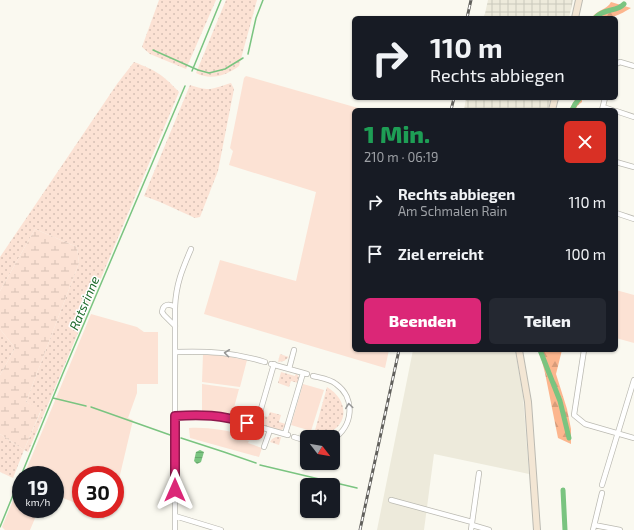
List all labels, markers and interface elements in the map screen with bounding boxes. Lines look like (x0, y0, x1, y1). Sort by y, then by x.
text: 110 m (430, 30, 503, 64)
icon: right (364, 32, 416, 84)
text: Rechts abbiegen (430, 64, 565, 86)
text: 1 Min. (364, 119, 430, 148)
button: close (564, 121, 606, 163)
text: 210 m · 06:19 (364, 149, 438, 165)
text: Rechts abbiegen (398, 185, 515, 203)
icon: right (364, 191, 386, 213)
text: 110 m (569, 193, 606, 211)
text: Am Schmalen Rain (398, 203, 507, 219)
icon: arrive (364, 243, 386, 265)
text: Ziel erreicht (398, 245, 484, 263)
text: 100 m (565, 245, 606, 263)
water label: Ratsrinne (65, 274, 103, 332)
button: Beenden (364, 298, 481, 344)
button: Teilen (489, 298, 606, 344)
one-way arrow (224, 349, 230, 358)
one-way arrow (345, 403, 354, 409)
pin (230, 406, 264, 440)
icon: arrive (236, 412, 258, 434)
north arrow (300, 430, 340, 470)
map controls (300, 430, 340, 518)
speed limit sign: 30 (72, 466, 124, 518)
position arrow (154, 469, 196, 511)
text: 19 (28, 475, 48, 499)
button: sound (300, 478, 340, 518)
text: km/h (26, 496, 50, 508)

